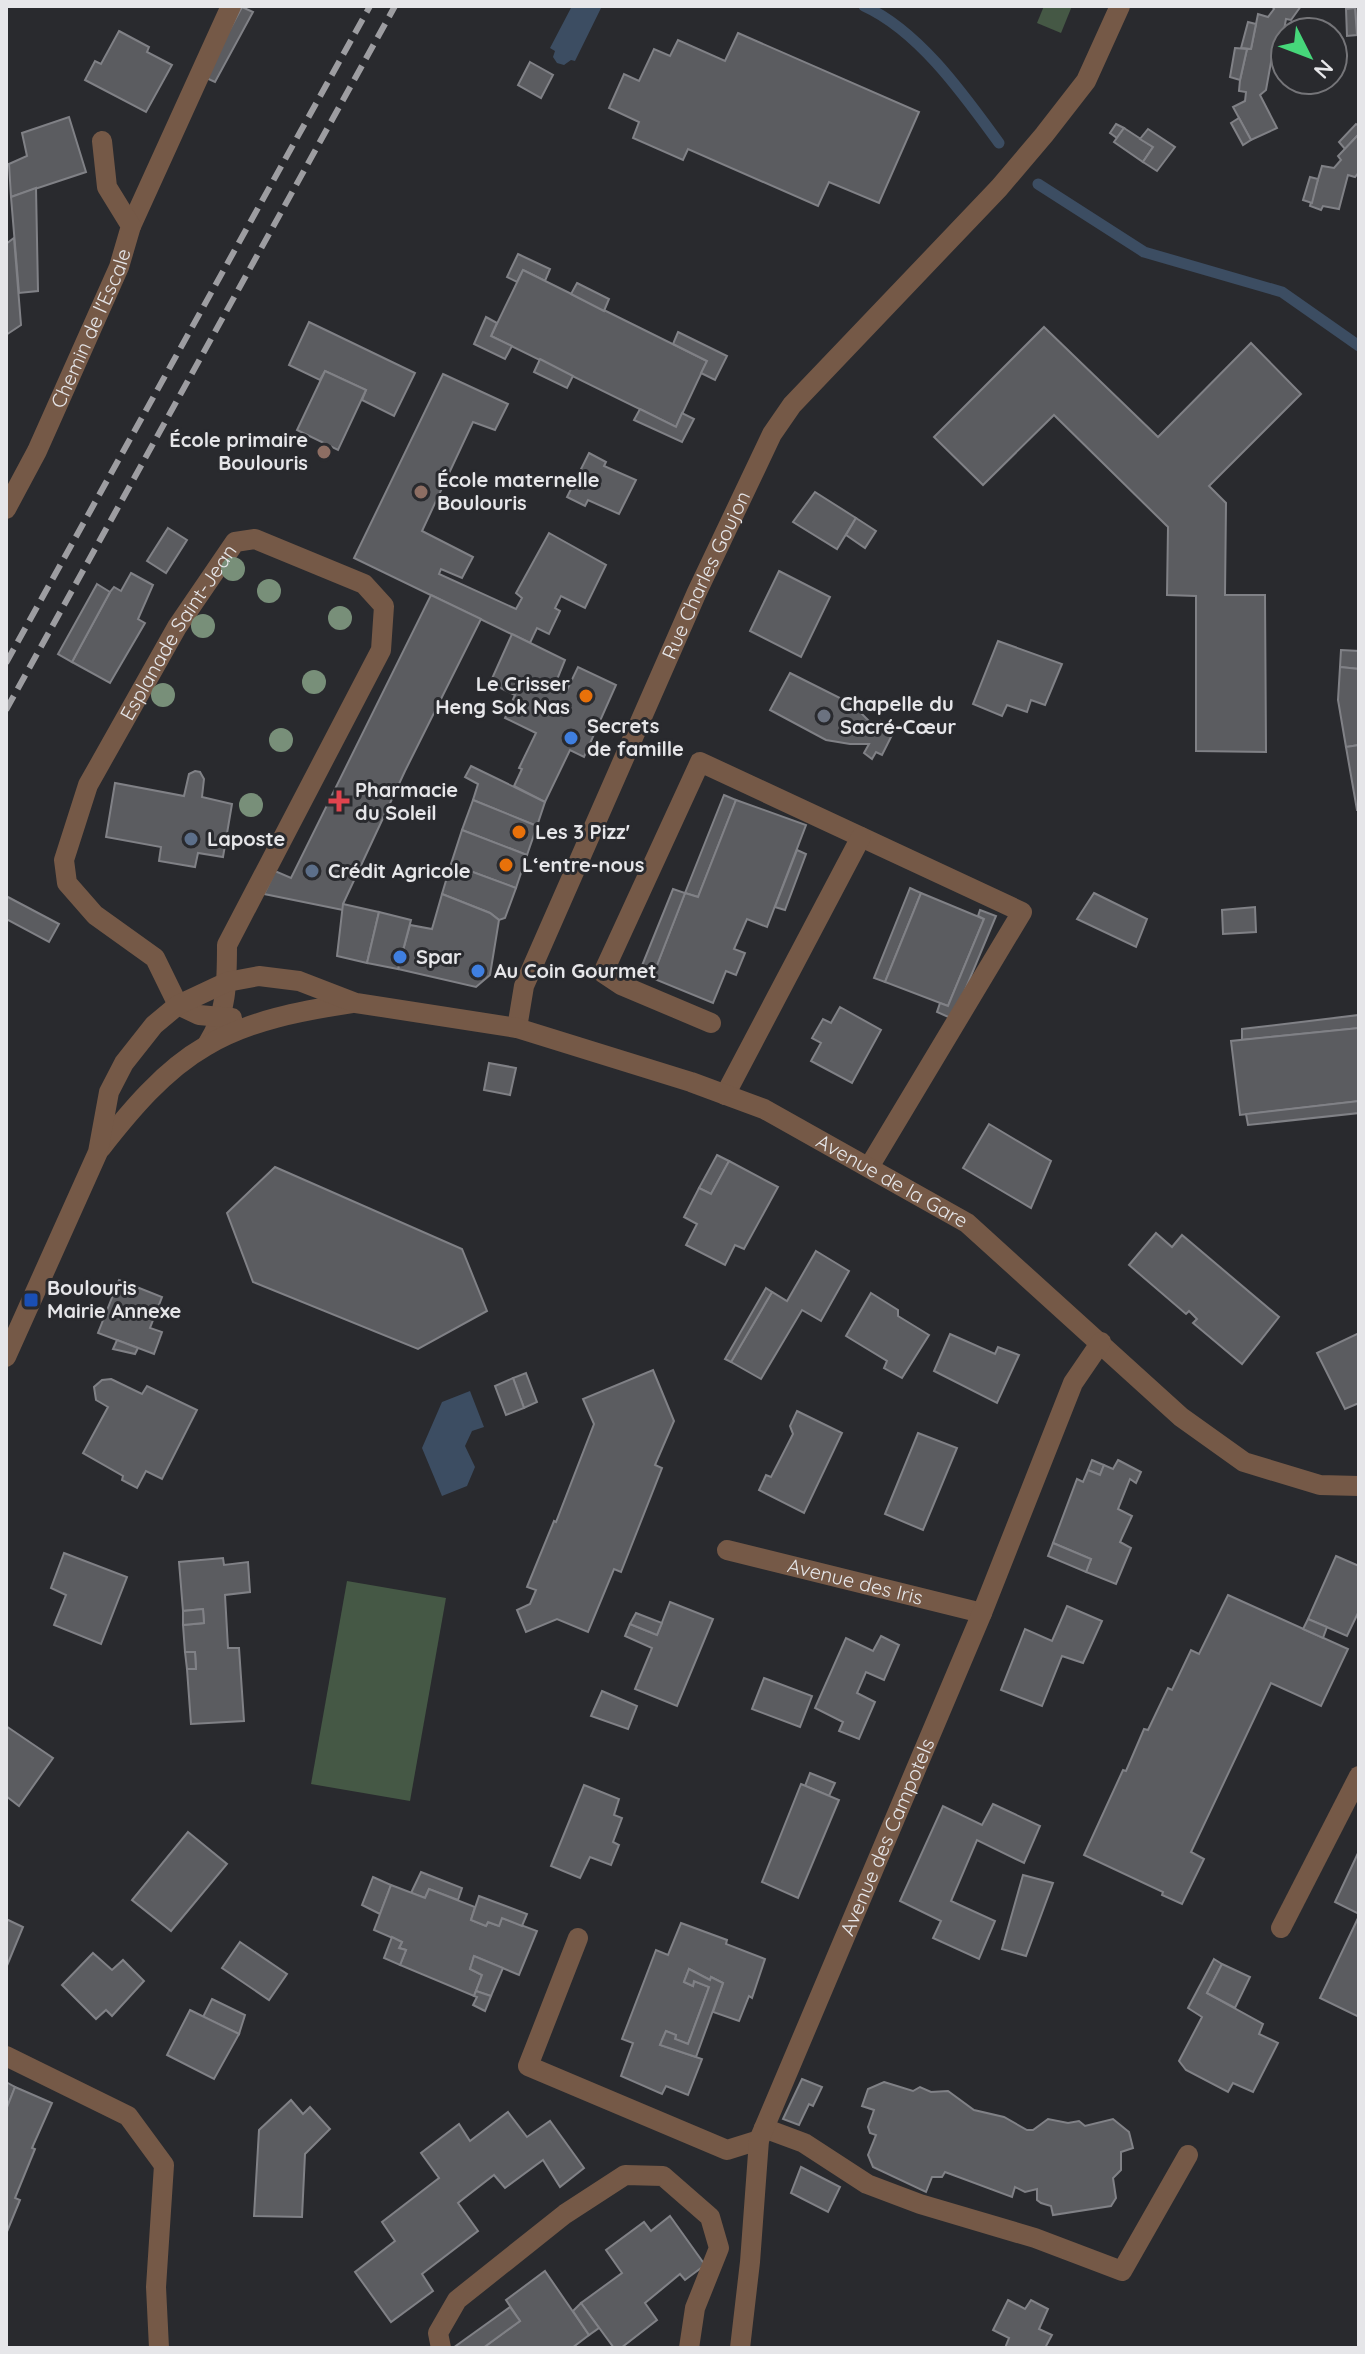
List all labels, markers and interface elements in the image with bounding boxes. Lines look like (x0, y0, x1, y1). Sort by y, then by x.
north arrow (1269, 16, 1349, 96)
text: N (1308, 54, 1340, 85)
street label: Chemin de l'Escale (45, 245, 136, 412)
place label: École primaire Boulouris (169, 427, 308, 475)
marker: École primaire Boulouris (315, 443, 333, 461)
place label: École maternelle Boulouris (437, 467, 600, 515)
marker: École maternelle Boulouris (412, 483, 430, 501)
street label: Rue Charles Goujon (656, 487, 755, 663)
street label: Esplanade Saint-Jean (114, 539, 242, 725)
place label: Le Crisser Heng Sok Nas (435, 671, 570, 719)
marker: Le Crisser Heng Sok Nas (577, 687, 595, 705)
place label: Chapelle du Sacré-Cœur (840, 691, 956, 739)
marker: Chapelle du Sacré-Cœur (815, 707, 833, 725)
place label: Secrets de famille (587, 713, 684, 761)
marker: Secrets de famille (562, 729, 580, 747)
place label: Pharmacie du Soleil (355, 777, 458, 825)
marker: Pharmacie du Soleil (330, 792, 348, 810)
place label: Les 3 Pizz' (535, 819, 630, 844)
marker: Les 3 Pizz' (510, 823, 528, 841)
place label: Laposte (207, 826, 285, 851)
marker: Laposte (182, 830, 200, 848)
place label: L‘entre-nous (522, 852, 644, 877)
marker: L‘entre-nous (497, 856, 515, 874)
place label: Crédit Agricole (328, 858, 470, 883)
marker: Crédit Agricole (303, 862, 321, 880)
place label: Spar (416, 944, 462, 969)
marker: Spar (391, 948, 409, 966)
place label: Au Coin Gourmet (494, 958, 656, 983)
marker: Au Coin Gourmet (469, 962, 487, 980)
street label: Avenue de la Gare (812, 1128, 973, 1233)
place label: Boulouris Mairie Annexe (47, 1275, 181, 1323)
marker: Boulouris Mairie Annexe (22, 1291, 40, 1309)
street label: Avenue des Iris (785, 1552, 926, 1610)
street label: Avenue des Campotels (834, 1734, 940, 1939)

